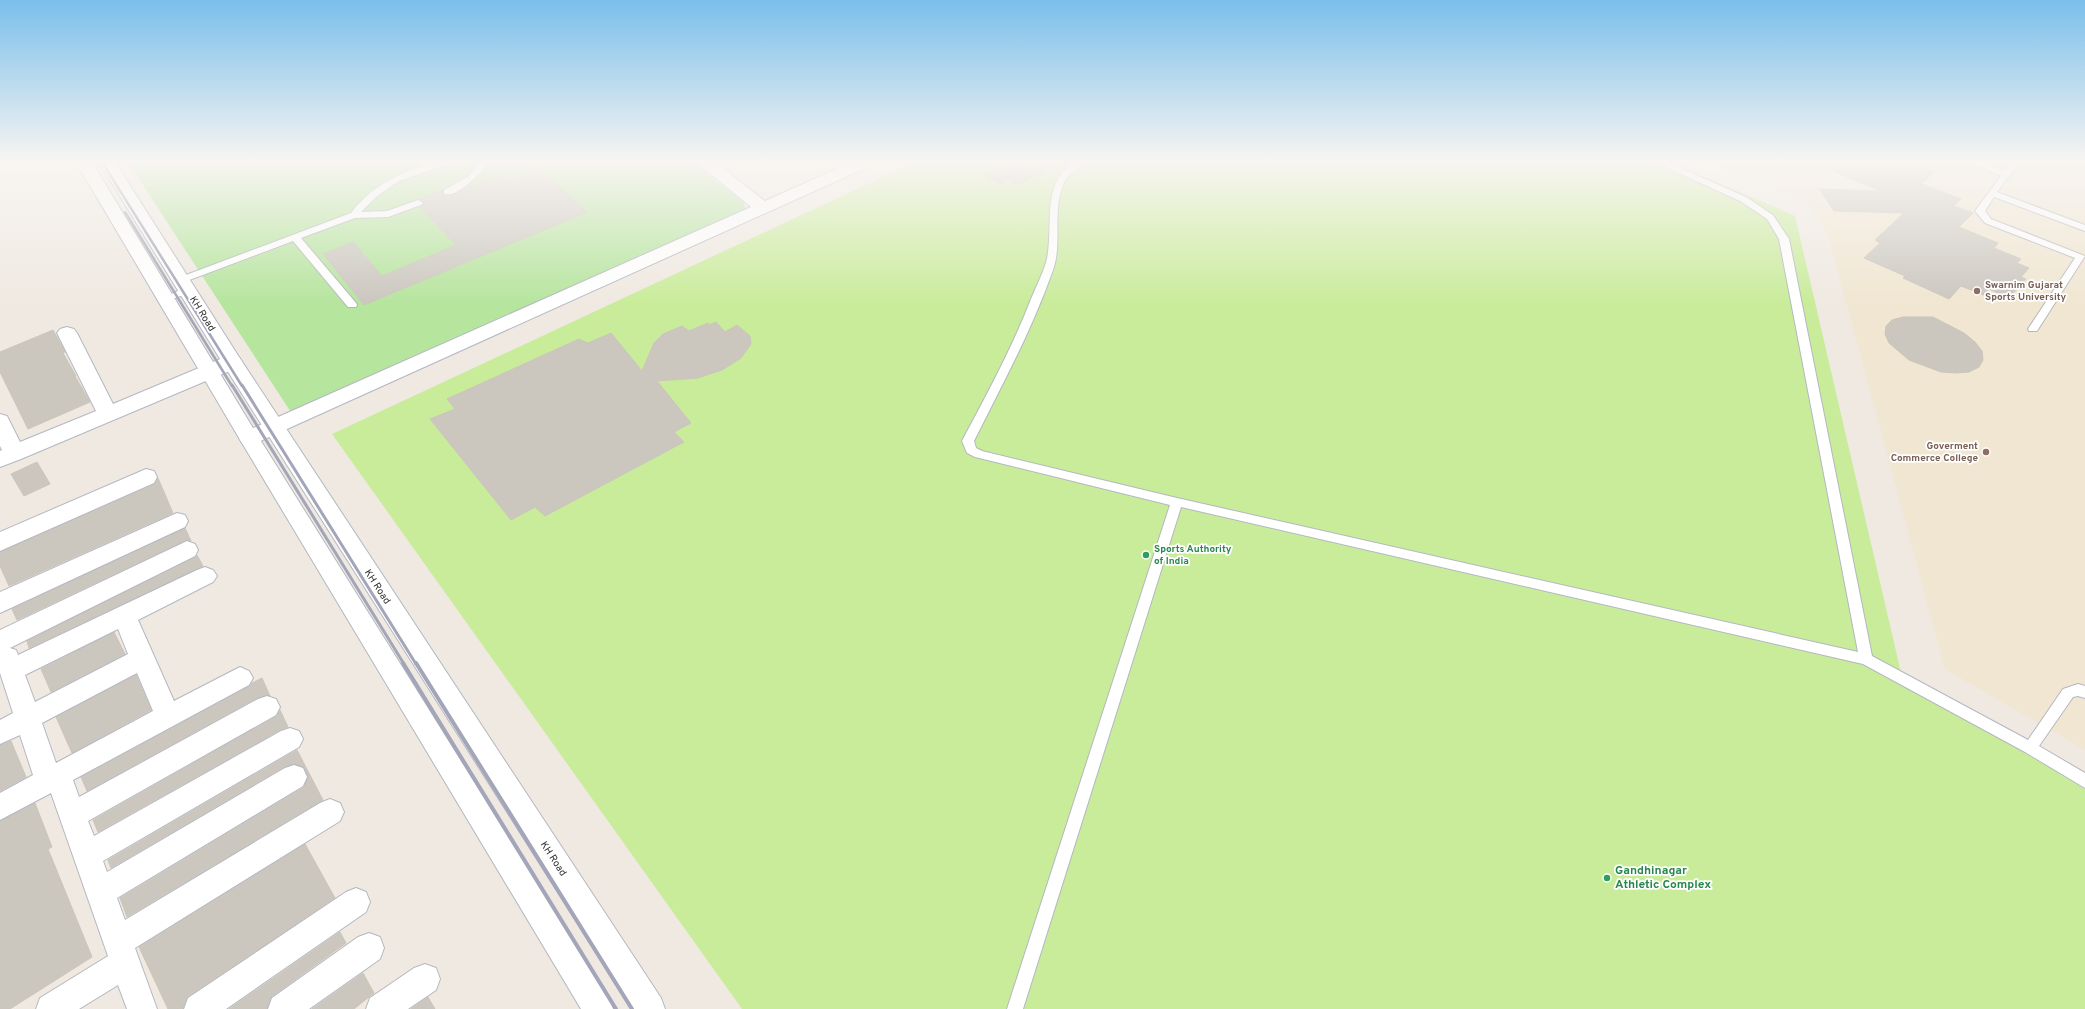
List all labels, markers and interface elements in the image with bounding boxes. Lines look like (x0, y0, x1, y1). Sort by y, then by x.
place label: Swarnim Gujarat Sports University (1985, 279, 2067, 304)
marker: Swarnim Gujarat Sports University (1972, 286, 1982, 296)
street label: KH Road (186, 294, 218, 334)
place label: Goverment Commerce College (1891, 440, 1978, 465)
marker: Goverment Commerce College (1981, 447, 1991, 457)
place label: Sports Authority of India (1154, 543, 1232, 568)
marker: Sports Authority of India (1141, 550, 1151, 560)
street label: KH Road (361, 567, 393, 607)
street label: KH Road (537, 839, 569, 879)
place label: Gandhinagar Athletic Complex (1615, 863, 1711, 893)
marker: Gandhinagar Athletic Complex (1602, 873, 1612, 883)

